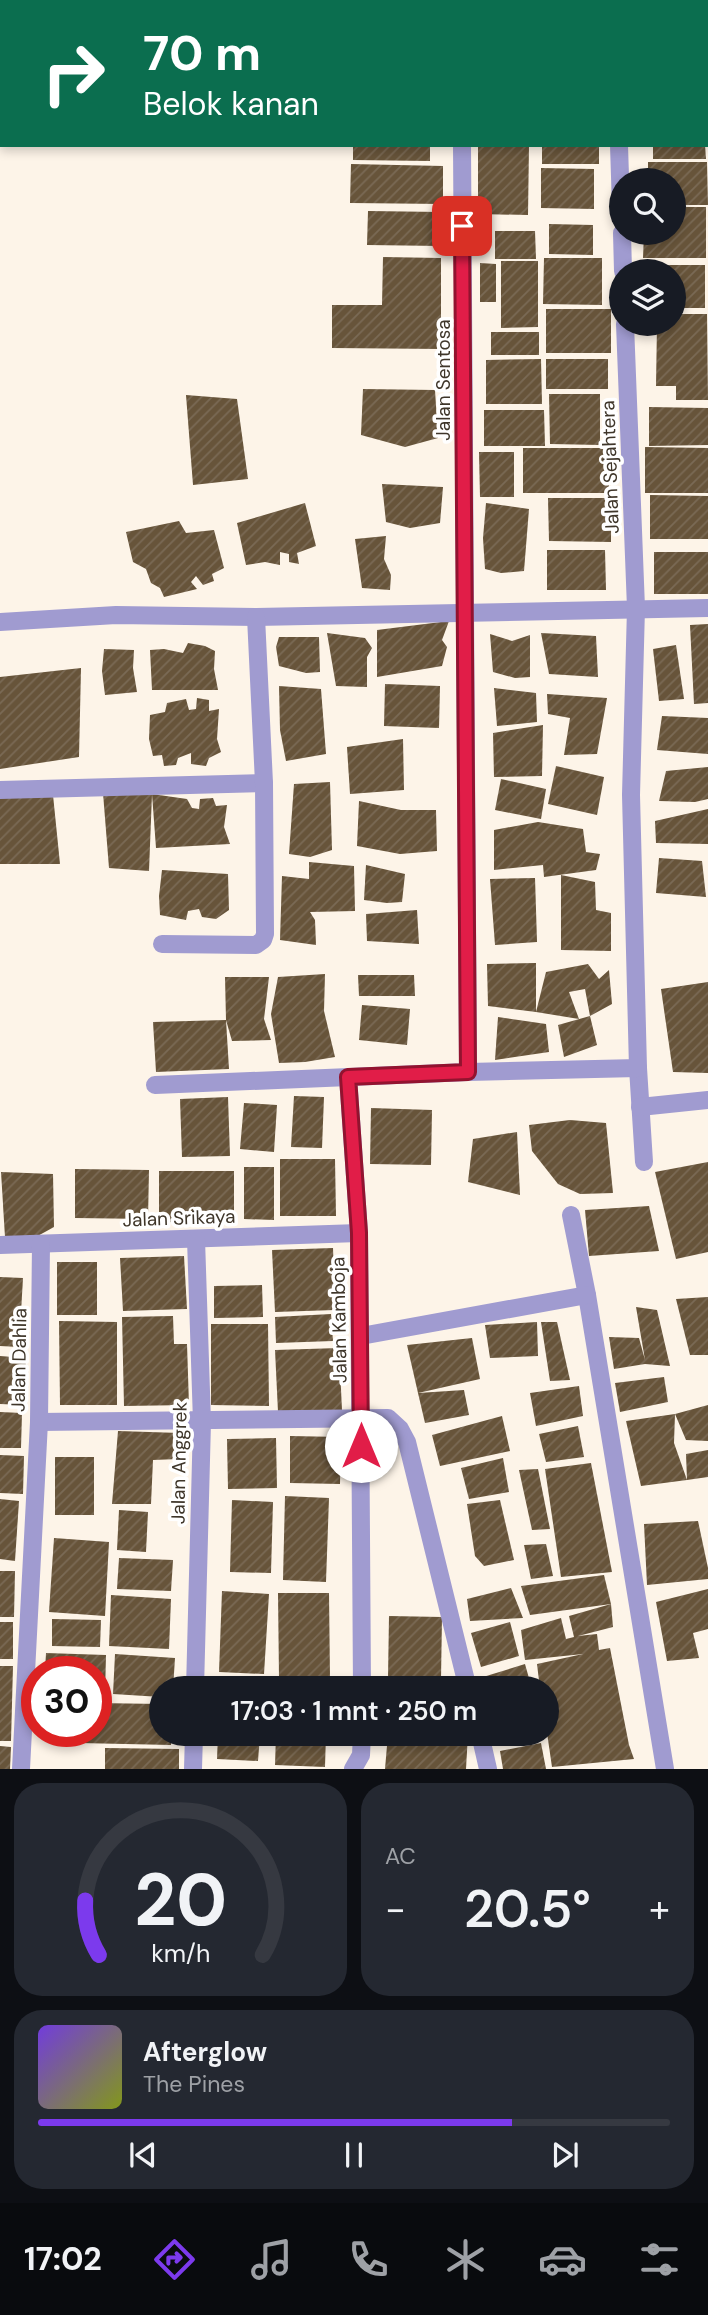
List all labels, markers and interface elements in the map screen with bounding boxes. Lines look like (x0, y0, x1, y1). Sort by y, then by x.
text: 70 m (143, 21, 261, 85)
icon: right (28, 28, 119, 119)
text: Belok kanan (143, 83, 319, 125)
map controls (609, 168, 686, 336)
button: search (609, 168, 686, 245)
pin (432, 196, 492, 256)
icon: arrive (443, 207, 481, 245)
button: layers (609, 259, 686, 336)
street label: Jalan Sentosa (431, 319, 456, 441)
street label: Jalan Sejahtera (595, 400, 625, 534)
street label: Jalan Srikaya (122, 1204, 236, 1232)
street label: Jalan Kamboja (325, 1257, 353, 1383)
street label: Jalan Dahlia (6, 1308, 32, 1412)
street label: Jalan Anggrek (165, 1401, 193, 1524)
position arrow (324, 1409, 398, 1483)
speed limit sign: 30 (21, 1656, 112, 1747)
text: 17:03 · 1 mnt · 250 m (231, 1694, 477, 1728)
text: AC (385, 1841, 416, 1871)
text: 20 (134, 1854, 227, 1949)
text: 20.5° (464, 1875, 591, 1943)
text: − (385, 1884, 406, 1934)
text: + (649, 1884, 670, 1934)
text: km/h (151, 1937, 210, 1970)
text: Afterglow (143, 2035, 267, 2069)
text: The Pines (143, 2069, 245, 2099)
icon: previous (124, 2136, 162, 2174)
icon: pause (335, 2136, 373, 2174)
icon: next (546, 2136, 584, 2174)
icon: directions (150, 2235, 199, 2284)
icon: music (247, 2235, 296, 2284)
icon: phone (344, 2235, 393, 2284)
icon: climate (441, 2235, 490, 2284)
icon: car (538, 2235, 587, 2284)
icon: filters (635, 2235, 684, 2284)
text: 17:02 (24, 2238, 102, 2280)

